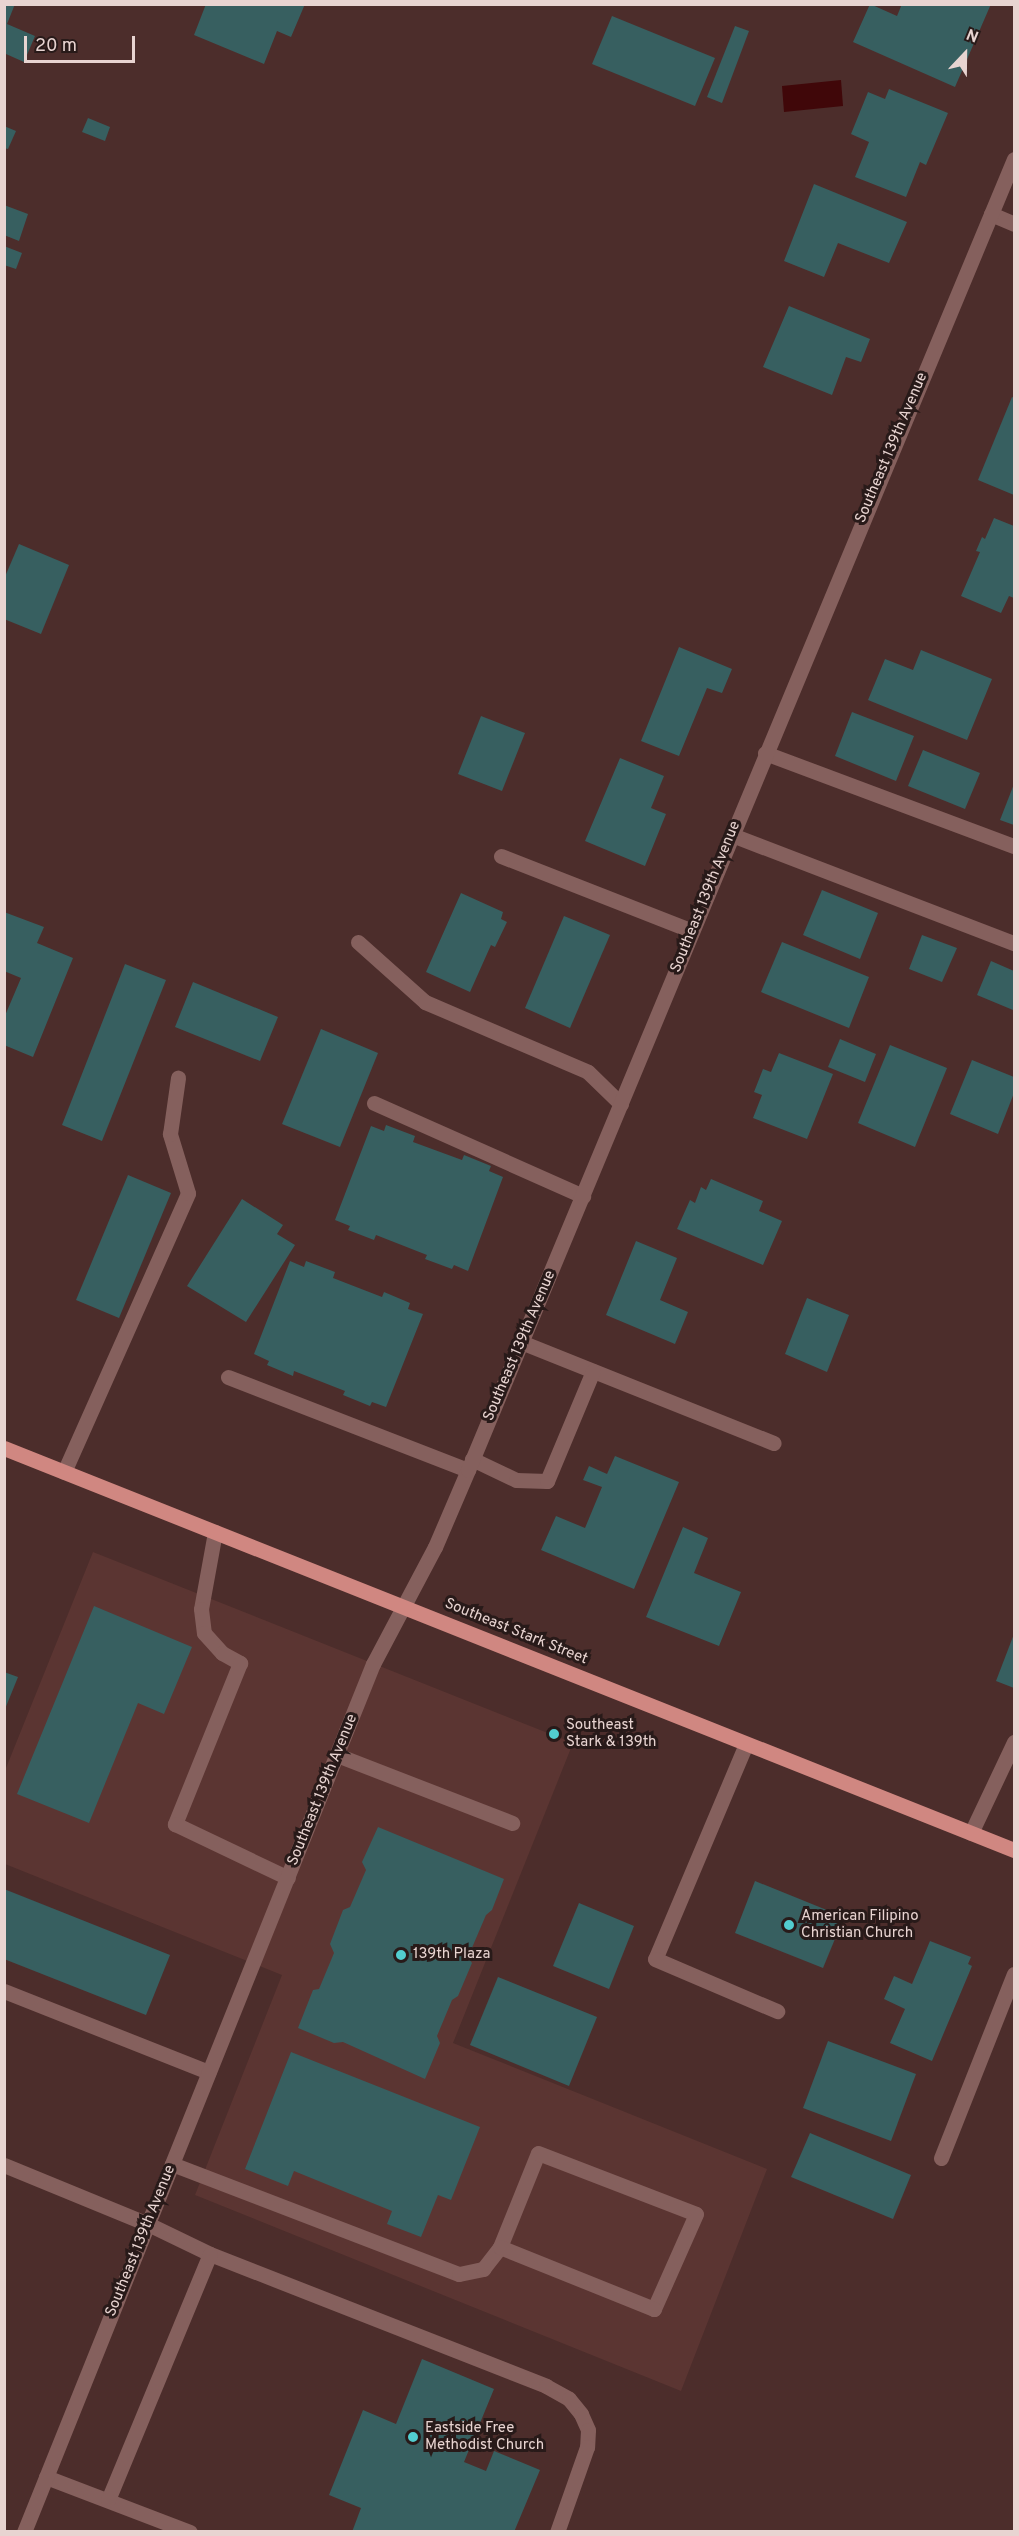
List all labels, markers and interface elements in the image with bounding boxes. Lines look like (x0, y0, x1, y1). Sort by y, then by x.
scale bar (27, 24, 138, 62)
north arrow (935, 24, 995, 84)
text: N (963, 26, 981, 49)
text: 20 m (35, 35, 77, 58)
street label: Southeast 139th Avenue (852, 370, 932, 526)
street label: Southeast 139th Avenue (667, 818, 745, 976)
street label: Southeast 139th Avenue (480, 1268, 560, 1424)
street label: Southeast Stark Street (442, 1595, 590, 1669)
street label: Southeast 139th Avenue (284, 1711, 362, 1869)
place label: Southeast Stark & 139th (566, 1716, 656, 1751)
marker: Southeast Stark & 139th (547, 1727, 561, 1741)
place label: American Filipino Christian Church (801, 1907, 919, 1942)
marker: American Filipino Christian Church (782, 1918, 796, 1932)
place label: 139th Plaza (413, 1946, 490, 1964)
marker: 139th Plaza (394, 1948, 408, 1962)
street label: Southeast 139th Avenue (102, 2162, 180, 2320)
place label: Eastside Free Methodist Church (425, 2419, 544, 2454)
marker: Eastside Free Methodist Church (406, 2430, 420, 2444)

